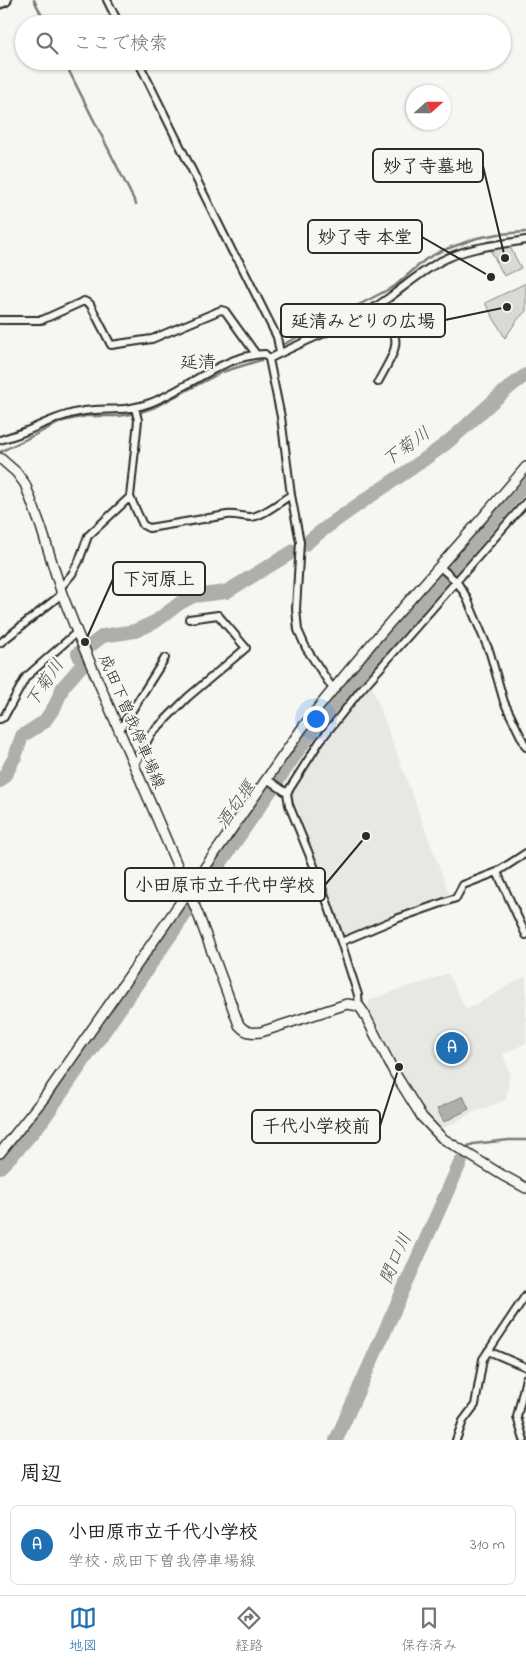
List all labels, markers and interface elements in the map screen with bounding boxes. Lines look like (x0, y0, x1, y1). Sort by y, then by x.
search box (15, 15, 511, 70)
icon: search (33, 29, 61, 57)
text: ここで検索 (73, 31, 168, 58)
north arrow (406, 85, 451, 130)
callout: 妙了寺墓地 (373, 149, 483, 182)
text: 妙了寺墓地 (383, 155, 473, 181)
callout: 妙了寺 本堂 (308, 220, 422, 253)
text: 妙了寺 本堂 (318, 226, 412, 252)
callout: 延清みどりの広場 (281, 304, 445, 337)
text: 延清みどりの広場 (291, 310, 435, 336)
district label: 延清 (180, 351, 216, 377)
water label: 下菊川 (378, 422, 436, 474)
callout: 下河原上 (113, 562, 205, 595)
text: 下河原上 (123, 568, 195, 594)
street label: 成田下曽我停車場線 (92, 651, 170, 793)
water label: 下菊川 (20, 654, 72, 714)
your location (303, 706, 329, 732)
water label: 酒匂堰 (211, 775, 264, 836)
callout: 小田原市立千代中学校 (125, 868, 325, 901)
text: 小田原市立千代中学校 (135, 874, 315, 900)
pin: A (436, 1029, 468, 1067)
callout: 千代小学校前 (252, 1110, 380, 1143)
text: 千代小学校前 (262, 1115, 370, 1141)
water label: 関口川 (374, 1229, 420, 1289)
text: 周辺 (20, 1460, 62, 1490)
text: 小田原市立千代小学校 (68, 1520, 258, 1547)
text: A (32, 1533, 42, 1557)
text: 310 m (470, 1533, 505, 1557)
text: 学校 · 成田下曽我停車場線 (68, 1550, 255, 1574)
tab: 地図 (69, 1604, 97, 1657)
tab: 経路 (235, 1604, 263, 1657)
tab: 保存済み (401, 1604, 457, 1657)

